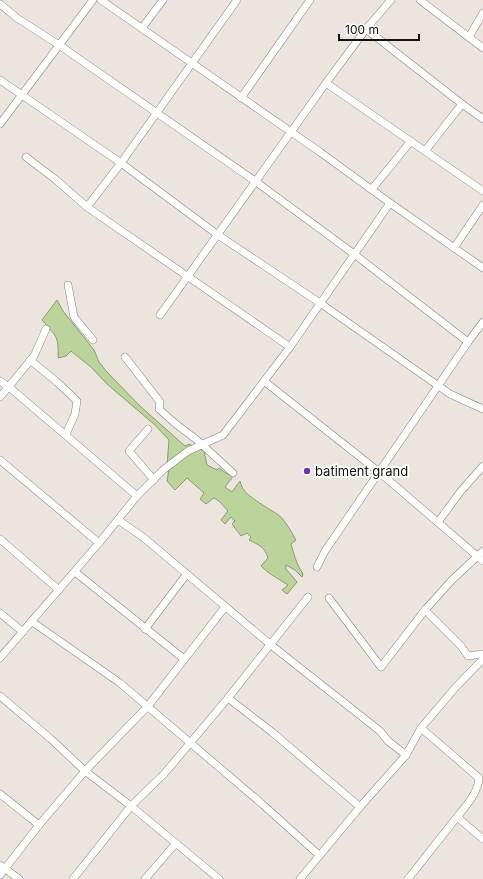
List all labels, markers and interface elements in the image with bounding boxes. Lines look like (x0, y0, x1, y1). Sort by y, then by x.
scale bar (339, 16, 419, 42)
text: 100 m (345, 22, 379, 37)
place label: batiment grand (315, 463, 408, 479)
marker: batiment grand (302, 466, 312, 476)

